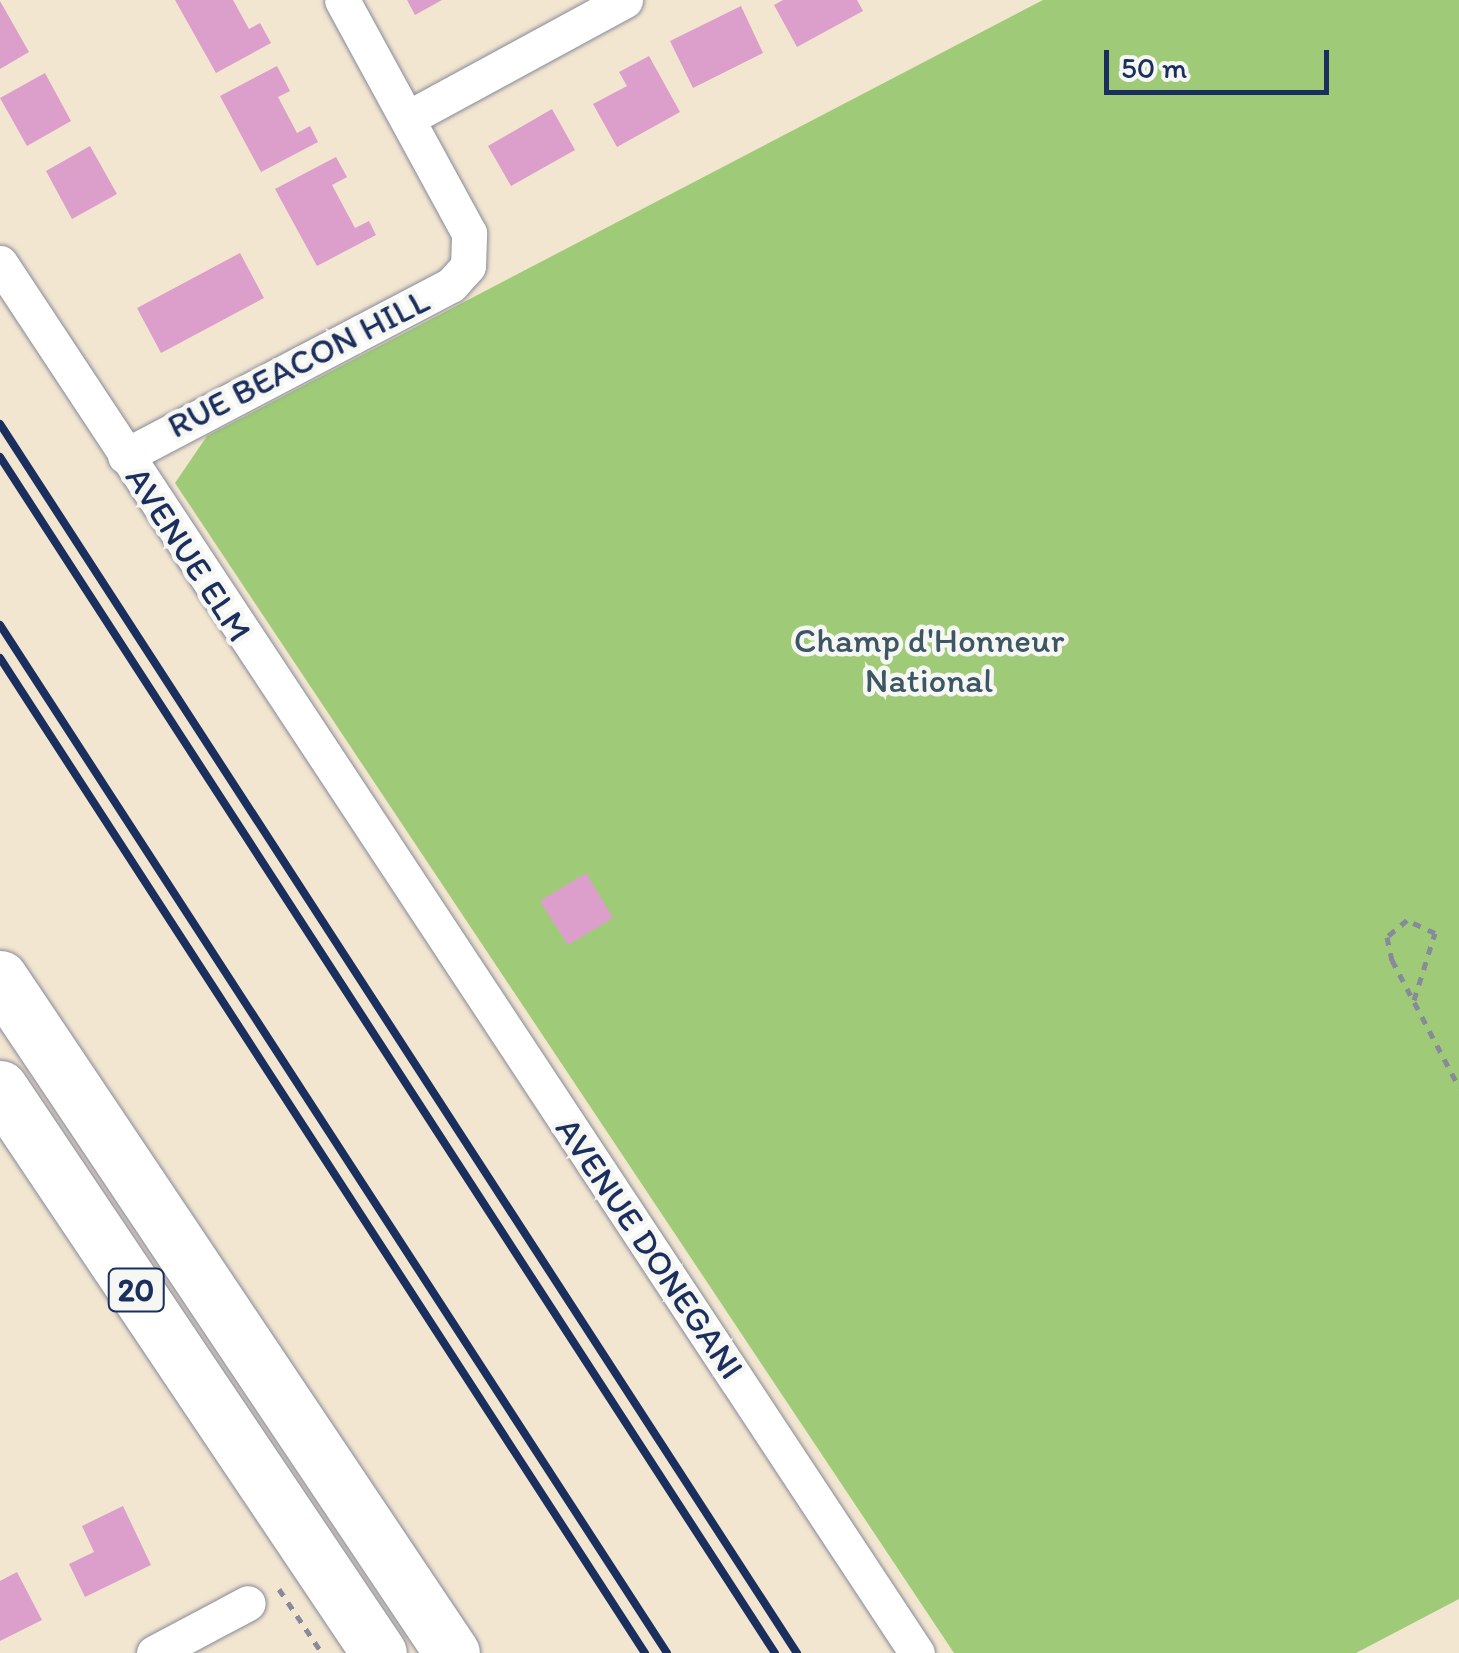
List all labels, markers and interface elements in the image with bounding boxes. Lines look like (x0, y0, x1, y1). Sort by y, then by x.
scale bar (1109, 30, 1334, 92)
text: 50 m (1121, 49, 1187, 86)
street label: RUE BEACON HILL (160, 279, 436, 447)
street label: AVENUE ELM (117, 458, 261, 650)
park label: Champ d'Honneur National (794, 619, 1064, 701)
street label: AVENUE DONEGANI (546, 1108, 754, 1388)
road number: 20 (106, 1263, 166, 1317)

